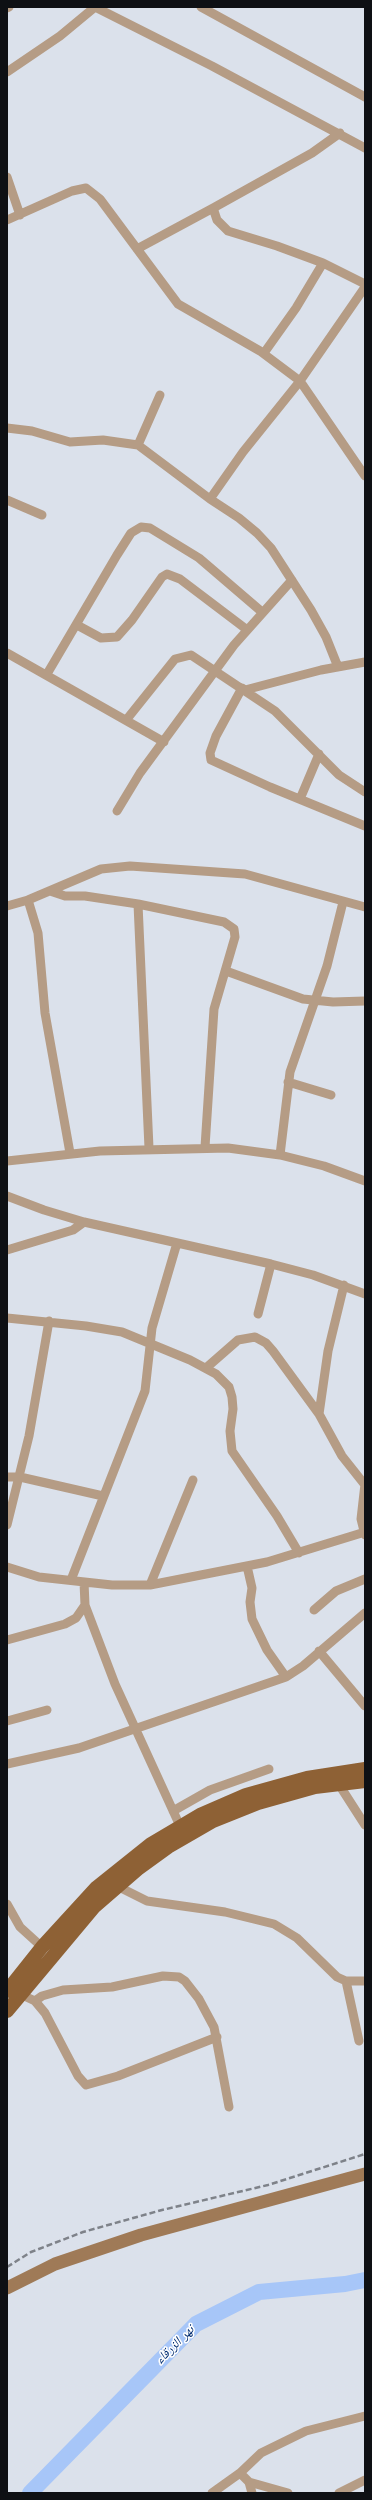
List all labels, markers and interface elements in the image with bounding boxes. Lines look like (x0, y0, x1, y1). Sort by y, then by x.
water label: نهر الزرقاء (152, 2322, 198, 2368)

